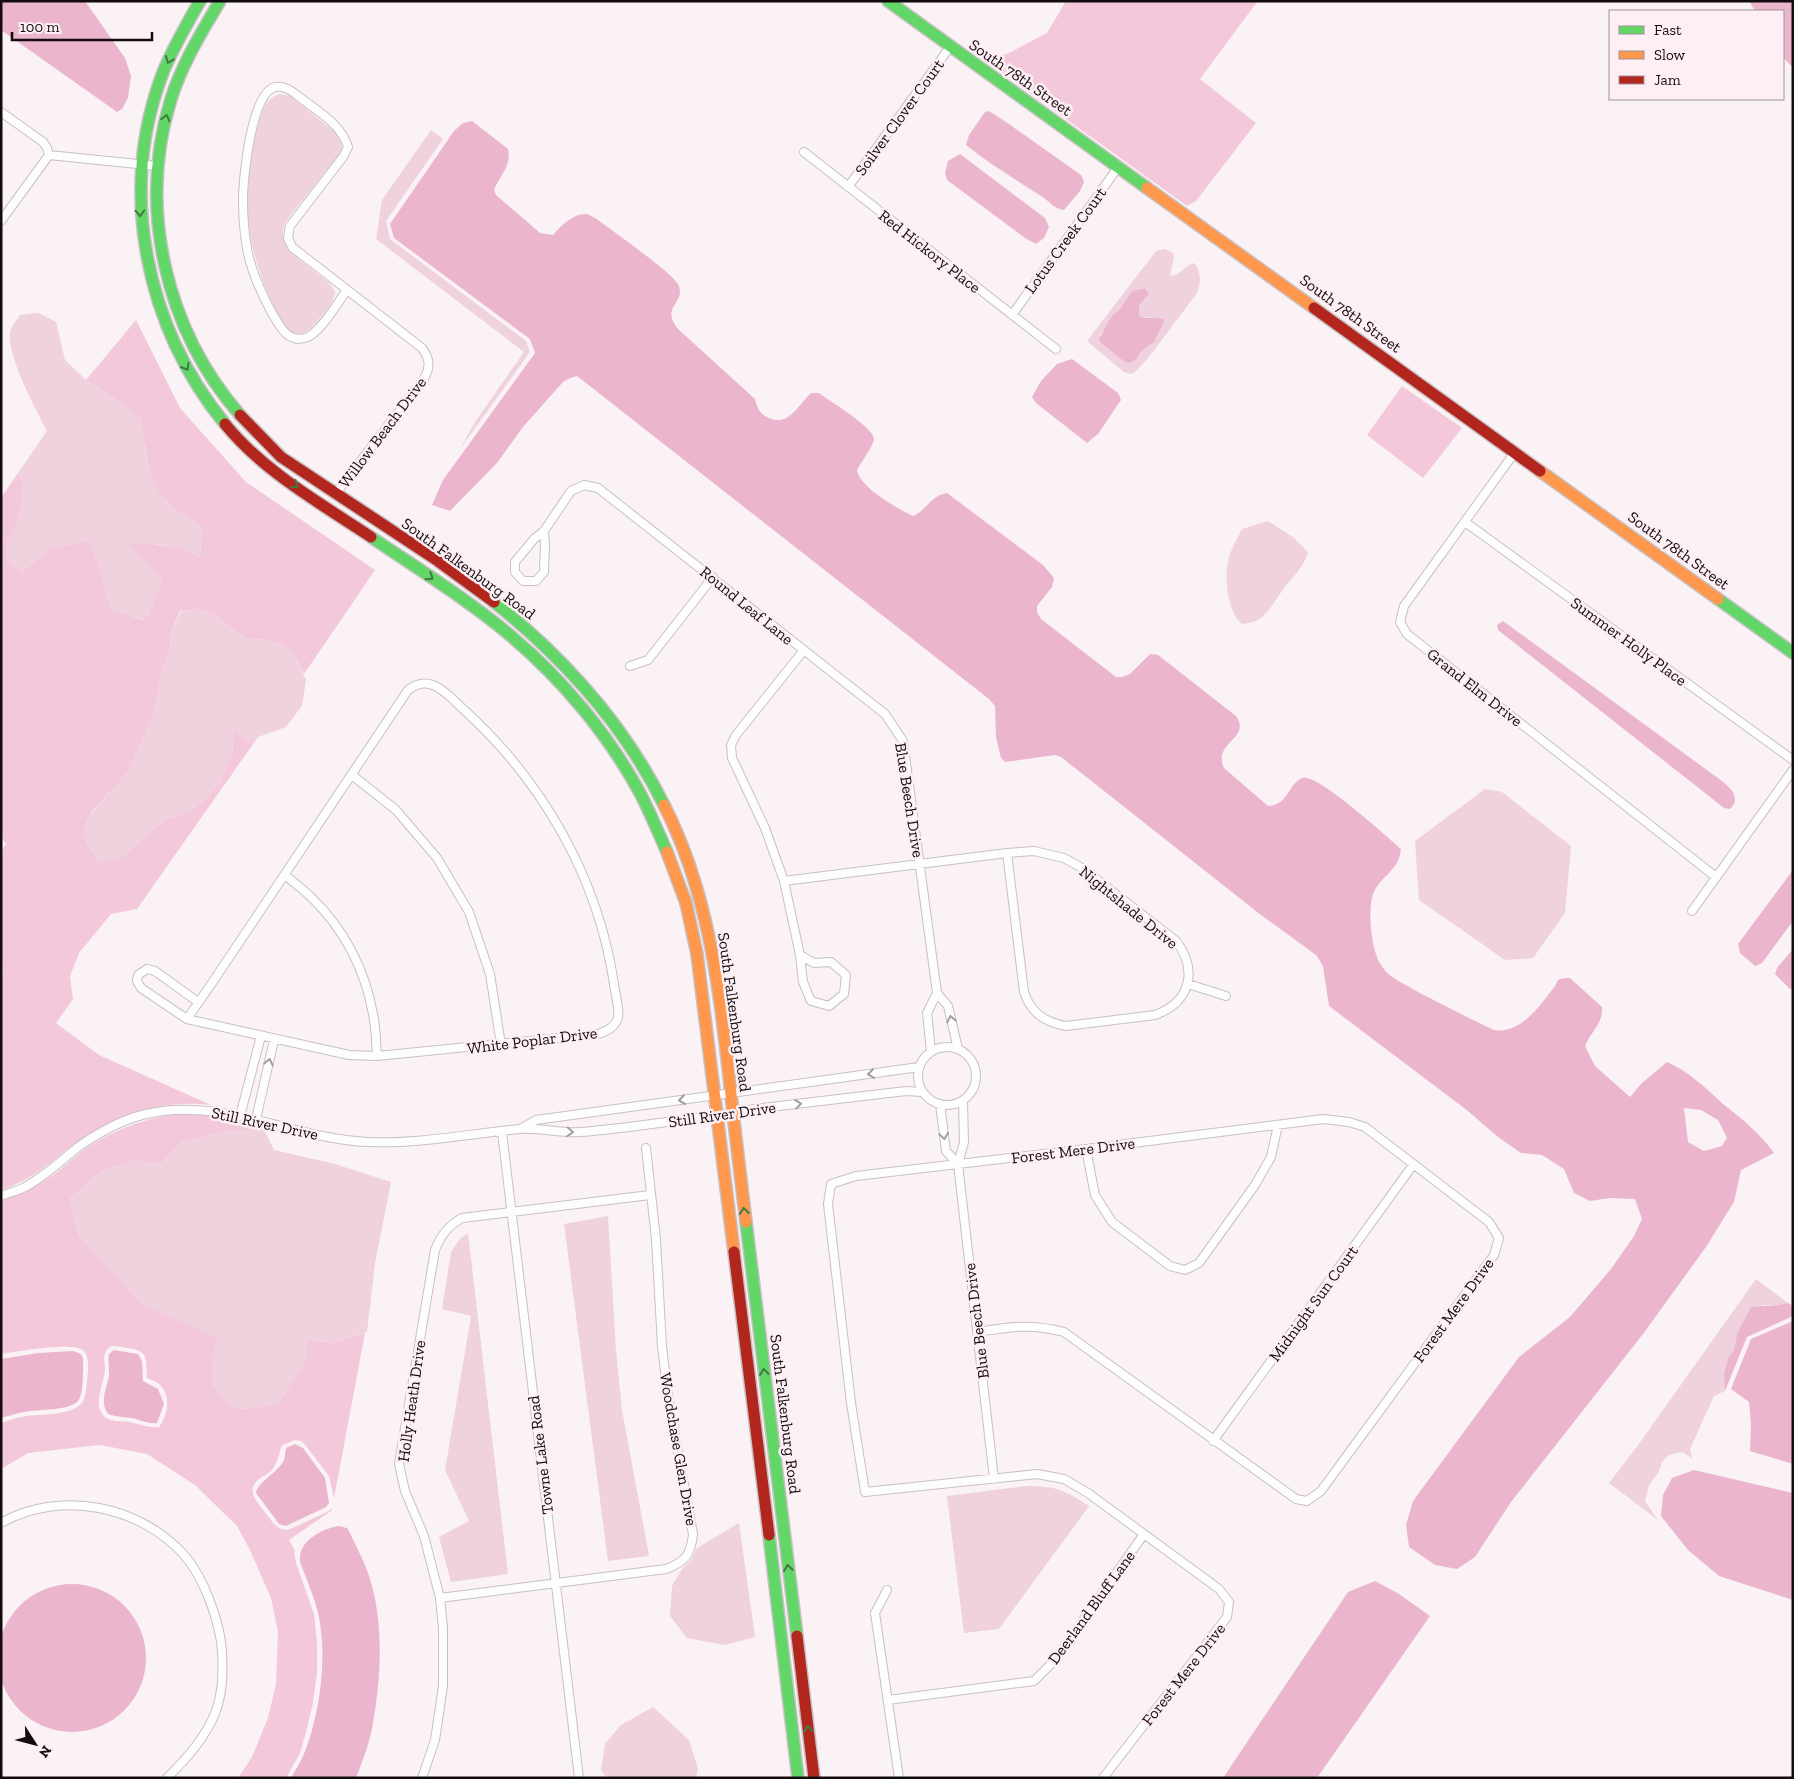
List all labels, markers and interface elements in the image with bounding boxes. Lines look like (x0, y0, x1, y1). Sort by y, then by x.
scale bar (12, 10, 152, 42)
legend (1609, 10, 1784, 100)
text: 100 m (20, 18, 59, 36)
text: Fast (1654, 21, 1682, 39)
street label: South 78th Street (966, 35, 1076, 120)
text: Slow (1654, 46, 1686, 64)
one-way arrow (165, 55, 176, 64)
street label: Soilver Clover Court (851, 55, 948, 179)
text: Jam (1654, 71, 1681, 89)
one-way arrow (160, 114, 170, 122)
street label: Lotus Creek Court (1020, 183, 1110, 297)
street label: Red Hickory Place (875, 206, 984, 297)
one-way arrow (135, 209, 146, 217)
street label: South 78th Street (1296, 270, 1405, 357)
one-way arrow (180, 362, 190, 371)
street label: Willow Beach Drive (335, 373, 430, 491)
one-way arrow (290, 479, 299, 488)
street label: South 78th Street (1624, 507, 1733, 594)
street label: South Falkenburg Road (398, 514, 539, 623)
street label: Round Leaf Lane (696, 562, 797, 649)
one-way arrow (425, 570, 434, 580)
street label: Summer Holly Place (1567, 593, 1690, 690)
street label: Grand Elm Drive (1423, 644, 1526, 731)
street label: Blue Beech Drive (891, 741, 928, 859)
street label: Nightshade Drive (1076, 862, 1182, 953)
street label: South Falkenburg Road (714, 931, 755, 1093)
one-way arrow (946, 1014, 957, 1023)
street label: White Poplar Drive (466, 1023, 598, 1058)
one-way arrow (263, 1058, 274, 1067)
one-way arrow (866, 1068, 874, 1079)
one-way arrow (678, 1094, 686, 1105)
street label: Still River Drive (667, 1098, 777, 1131)
one-way arrow (794, 1099, 802, 1110)
street label: Still River Drive (210, 1103, 320, 1144)
one-way arrow (567, 1126, 575, 1137)
one-way arrow (939, 1132, 949, 1140)
street label: Forest Mere Drive (1010, 1133, 1136, 1168)
one-way arrow (739, 1206, 750, 1214)
street label: Midnight Sun Court (1265, 1242, 1362, 1365)
street label: Forest Mere Drive (1409, 1254, 1498, 1366)
street label: Blue Beech Drive (960, 1262, 993, 1380)
street label: South Falkenburg Road (766, 1333, 805, 1495)
street label: Holly Heath Drive (394, 1339, 429, 1463)
one-way arrow (759, 1368, 770, 1376)
street label: Woodchase Glen Drive (656, 1371, 701, 1527)
street label: Towne Lake Road (524, 1394, 557, 1515)
street label: Deerland Bluff Lane (1044, 1547, 1139, 1668)
one-way arrow (783, 1564, 794, 1572)
street label: Forest Mere Drive (1138, 1619, 1229, 1729)
north arrow (10, 1719, 60, 1769)
one-way arrow (803, 1725, 814, 1733)
text: N (35, 1742, 55, 1761)

